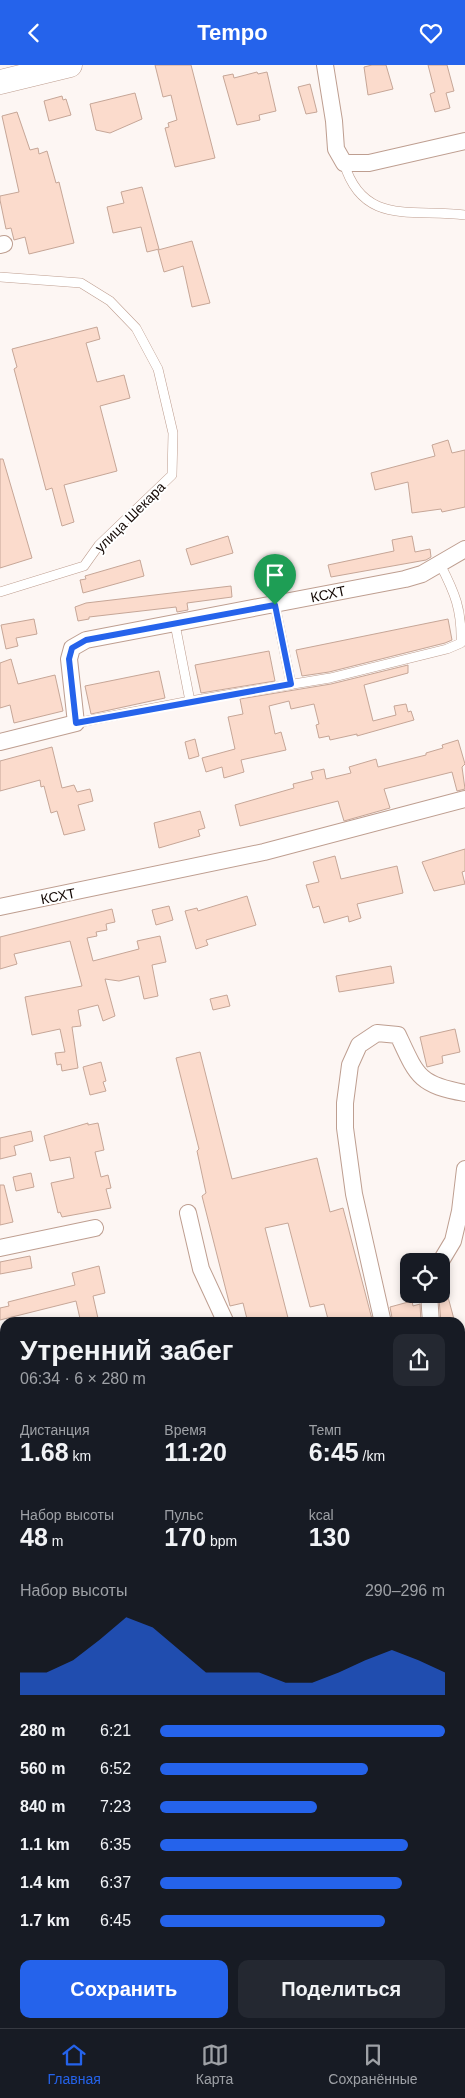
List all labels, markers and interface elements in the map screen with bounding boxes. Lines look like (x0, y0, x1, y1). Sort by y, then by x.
icon: back (20, 19, 48, 47)
icon: heart (417, 19, 445, 47)
text: Tempo (197, 20, 268, 45)
street label: улица Шекара (92, 478, 169, 555)
pin (254, 554, 296, 605)
icon: arrive (261, 561, 289, 589)
street label: КСХТ (309, 582, 347, 605)
street label: КСХТ (39, 885, 77, 907)
map controls (400, 1253, 450, 1303)
button: locate (400, 1253, 450, 1303)
button: share (393, 1334, 445, 1386)
text: Утренний забег (20, 1335, 234, 1366)
text: 06:34 · 6 × 280 m (20, 1370, 146, 1387)
text: Дистанция (20, 1422, 90, 1438)
text: Время (164, 1422, 206, 1438)
text: Темп (309, 1422, 341, 1438)
text: 1.68 (20, 1438, 69, 1466)
text: 11:20 (164, 1438, 227, 1466)
text: 6:45 (309, 1438, 359, 1466)
text: km (69, 1448, 91, 1464)
text: /km (359, 1448, 385, 1464)
text: Набор высоты (20, 1507, 114, 1523)
text: Пульс (164, 1507, 204, 1523)
text: kcal (309, 1507, 334, 1523)
text: 48 (20, 1523, 48, 1551)
text: 170 (164, 1523, 206, 1551)
text: 130 (309, 1523, 350, 1551)
text: m (48, 1533, 63, 1549)
text: bpm (206, 1533, 237, 1549)
text: Набор высоты (20, 1582, 127, 1599)
text: 290–296 m (365, 1582, 445, 1599)
text: 280 m (20, 1722, 65, 1739)
text: 6:21 (100, 1722, 131, 1739)
text: 560 m (20, 1760, 65, 1777)
text: 6:52 (100, 1760, 131, 1777)
text: 840 m (20, 1798, 65, 1815)
text: 7:23 (100, 1798, 131, 1815)
text: 1.1 km (20, 1836, 70, 1853)
text: 6:35 (100, 1836, 131, 1853)
text: 1.4 km (20, 1874, 70, 1891)
text: 6:37 (100, 1874, 131, 1891)
text: 1.7 km (20, 1912, 70, 1929)
text: 6:45 (100, 1912, 131, 1929)
button: Сохранить (20, 1960, 228, 2018)
button: Поделиться (238, 1960, 445, 2018)
tab: Главная (48, 2041, 101, 2087)
tab: Карта (196, 2041, 233, 2087)
tab: Сохранённые (328, 2041, 417, 2087)

